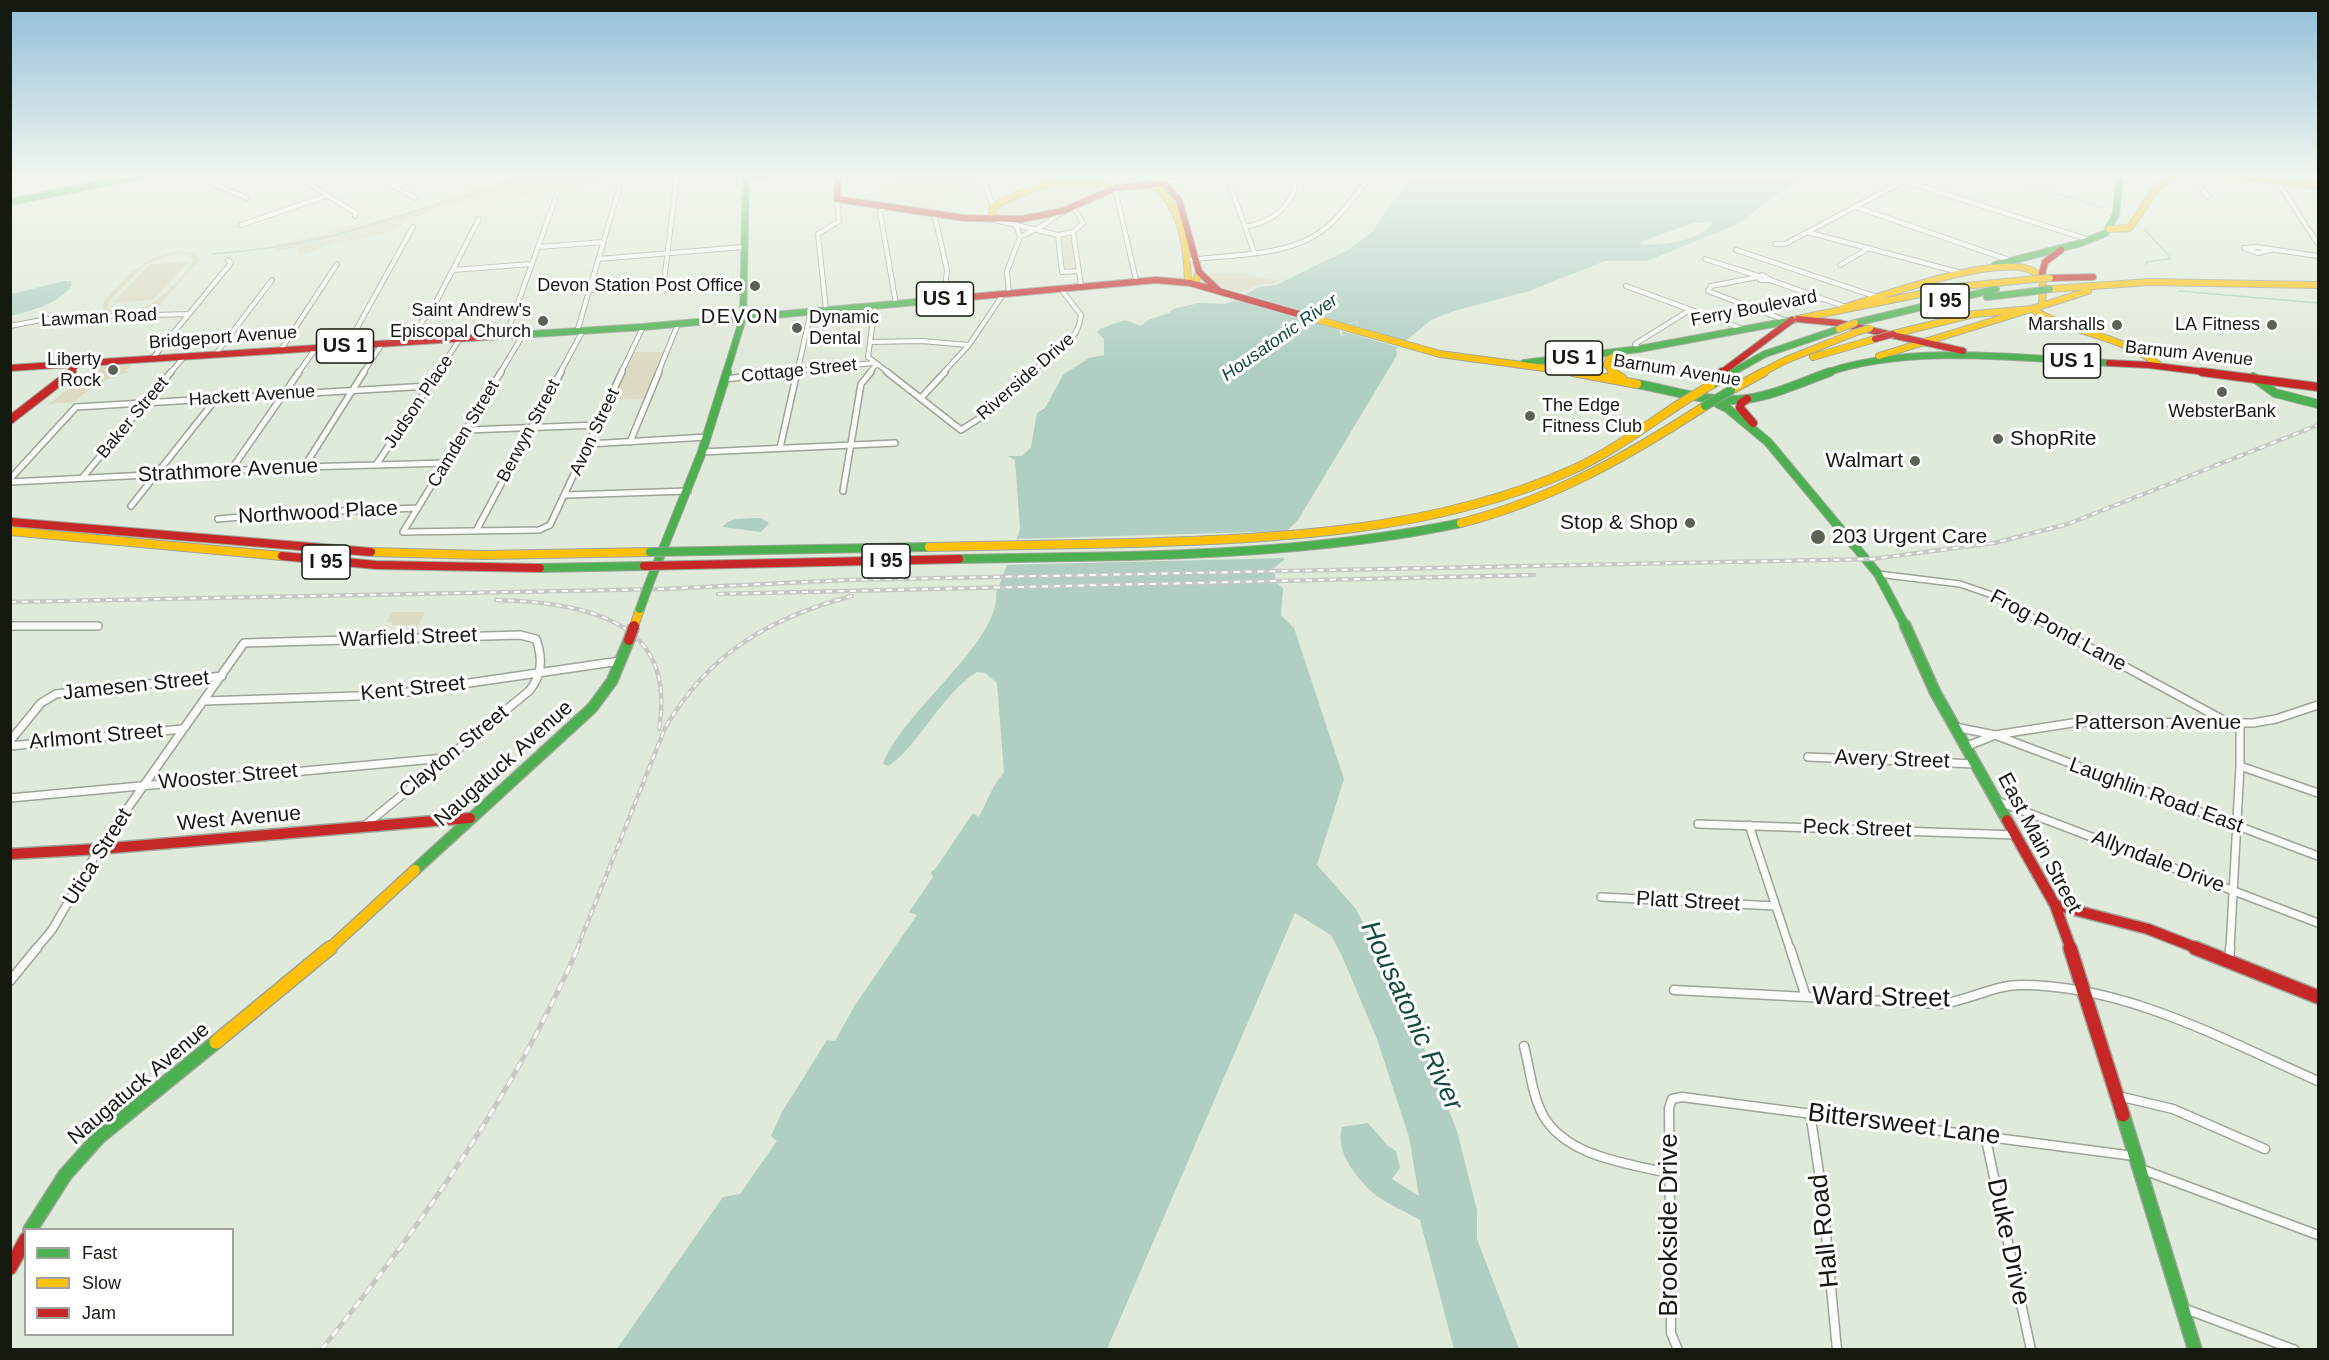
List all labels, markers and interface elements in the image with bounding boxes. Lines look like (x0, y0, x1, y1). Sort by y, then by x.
place label: Devon Station Post Office (537, 275, 743, 297)
marker: Devon Station Post Office (748, 279, 762, 293)
road number: US 1 (916, 282, 974, 316)
road number: I 95 (1921, 284, 1969, 318)
street label: Ferry Boulevard (1689, 286, 1819, 332)
water label: Housatonic River (1218, 290, 1342, 386)
place label: Saint Andrew's Episcopal Church (390, 300, 531, 342)
street label: Lawman Road (40, 304, 158, 332)
district label: DEVON (701, 305, 779, 329)
place label: Dynamic Dental (809, 307, 879, 350)
marker: Saint Andrew's Episcopal Church (536, 314, 550, 328)
place label: Marshalls (2028, 314, 2105, 336)
place label: LA Fitness (2175, 314, 2260, 336)
marker: Marshalls (2110, 318, 2124, 332)
marker: LA Fitness (2265, 318, 2279, 332)
marker: Dynamic Dental (790, 321, 804, 335)
street label: Bridgeport Avenue (148, 322, 298, 354)
road number: US 1 (316, 329, 374, 363)
street label: Riverside Drive (973, 329, 1079, 425)
street label: Barnum Avenue (2124, 337, 2254, 371)
road number: US 1 (1546, 341, 1602, 375)
road number: US 1 (2044, 344, 2100, 378)
place label: Liberty Rock (47, 349, 101, 392)
street label: Barnum Avenue (1612, 350, 1742, 392)
street label: Judson Place (380, 351, 458, 453)
street label: Cottage Street (740, 354, 858, 388)
marker: Liberty Rock (106, 363, 120, 377)
street label: Baker Street (93, 373, 173, 463)
street label: Berwyn Street (493, 376, 565, 486)
street label: Camden Street (424, 377, 504, 491)
street label: Hackett Avenue (188, 381, 316, 411)
street label: Avon Street (565, 385, 625, 479)
marker: WebsterBank (2215, 385, 2229, 399)
place label: The Edge Fitness Club (1542, 395, 1642, 438)
place label: WebsterBank (2168, 401, 2276, 423)
marker: The Edge Fitness Club (1523, 409, 1537, 423)
place label: ShopRite (2010, 426, 2096, 452)
marker: ShopRite (1991, 432, 2005, 446)
place label: Walmart (1826, 448, 1903, 474)
street label: Strathmore Avenue (137, 454, 319, 488)
marker: Walmart (1908, 454, 1922, 468)
street label: Northwood Place (237, 496, 399, 530)
place label: Stop & Shop (1560, 510, 1678, 536)
marker: Stop & Shop (1683, 516, 1697, 530)
place label: 203 Urgent Care (1832, 524, 1987, 550)
marker: 203 Urgent Care (1809, 528, 1827, 546)
road number: I 95 (862, 544, 910, 578)
road number: I 95 (302, 545, 350, 579)
street label: Frog Pond Lane (1986, 585, 2130, 677)
street label: Warfield Street (339, 623, 477, 653)
street label: Jamesen Street (62, 666, 210, 706)
street label: Kent Street (359, 671, 467, 707)
street label: Naugatuck Avenue (430, 695, 578, 833)
street label: Clayton Street (394, 700, 514, 804)
street label: Patterson Avenue (2075, 710, 2241, 736)
street label: Arlmont Street (28, 719, 164, 755)
street label: Avery Street (1834, 745, 1950, 775)
street label: Laughlin Road East (2066, 753, 2246, 839)
street label: Wooster Street (157, 758, 299, 796)
street label: East Main Street (1991, 769, 2087, 917)
street label: West Avenue (176, 801, 302, 837)
street label: Utica Street (58, 804, 138, 910)
street label: Peck Street (1802, 815, 1912, 843)
street label: Allyndale Drive (2088, 825, 2228, 899)
street label: Platt Street (1635, 887, 1741, 917)
water label: Housatonic River (1353, 916, 1469, 1116)
street label: Ward Street (1812, 981, 1950, 1015)
street label: Naugatuck Avenue (63, 1017, 215, 1151)
street label: Bittersweet Lane (1806, 1098, 2002, 1152)
street label: Brookside Drive (1654, 1133, 1686, 1317)
street label: Hall Road (1804, 1173, 1846, 1289)
street label: Duke Drive (1979, 1176, 2037, 1308)
legend (24, 1228, 234, 1336)
text: Fast (82, 1243, 117, 1263)
text: Slow (82, 1273, 121, 1293)
text: Jam (82, 1303, 116, 1323)

